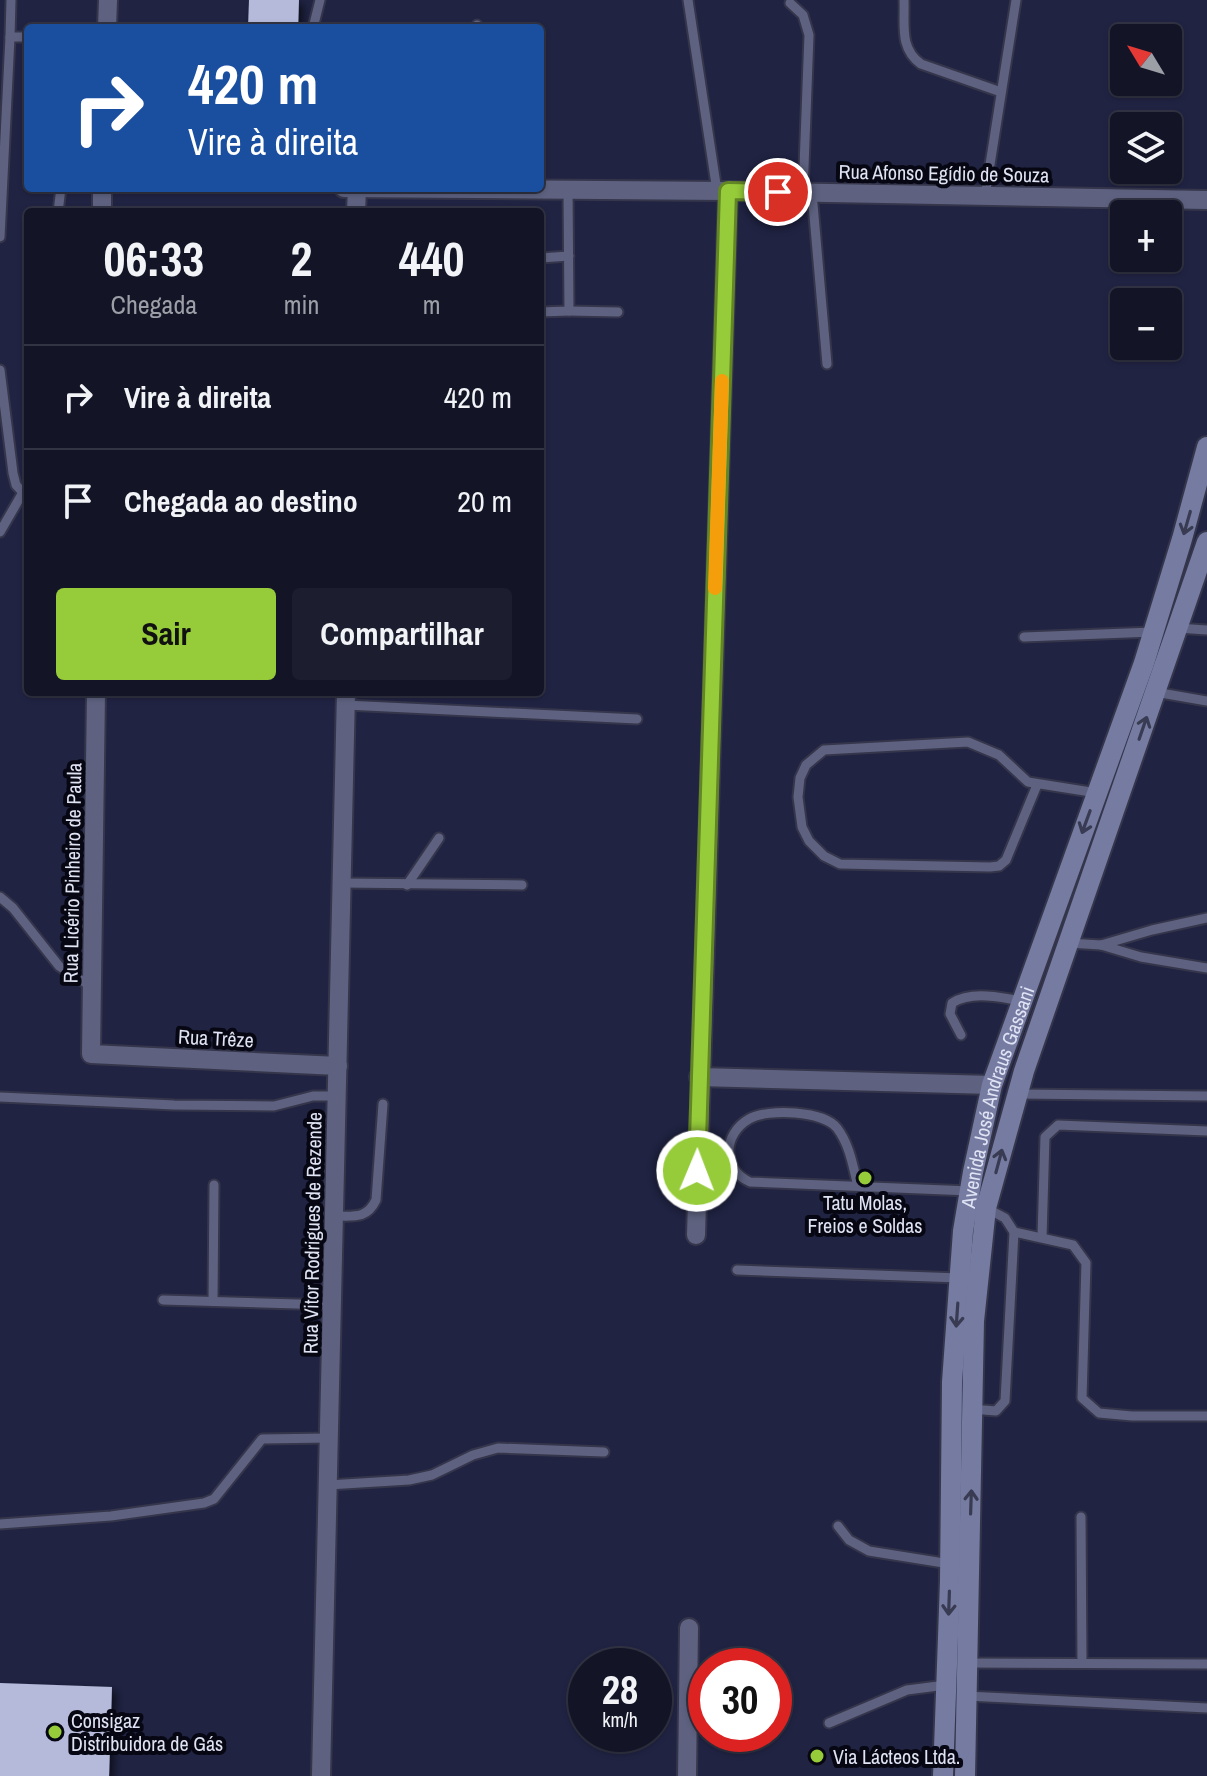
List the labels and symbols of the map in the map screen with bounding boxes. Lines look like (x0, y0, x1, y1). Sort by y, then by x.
north arrow (1110, 24, 1182, 96)
pin (744, 158, 812, 226)
street label: Rua Afonso Egídio de Souza (838, 158, 1050, 188)
one-way arrow (1179, 509, 1194, 535)
one-way arrow (1136, 716, 1151, 741)
street label: Rua Licério Pinheiro de Paula (57, 762, 87, 984)
one-way arrow (1078, 809, 1093, 834)
street label: Avenida José Andraus Gassani (953, 982, 1040, 1211)
street label: Rua Trêze (178, 1023, 254, 1053)
street label: Rua Vitor Rodrigues de Rezende (296, 1112, 328, 1354)
position arrow (655, 1129, 739, 1213)
one-way arrow (993, 1148, 1008, 1174)
marker: Tatu Molas, Freios e Soldas (856, 1169, 874, 1187)
place label: Tatu Molas, Freios e Soldas (808, 1189, 922, 1239)
one-way arrow (949, 1301, 964, 1328)
one-way arrow (964, 1489, 979, 1516)
one-way arrow (942, 1589, 957, 1616)
speed limit sign: 30 (688, 1648, 792, 1752)
place label: Consigaz Distribuidora de Gás (71, 1707, 223, 1757)
marker: Consigaz Distribuidora de Gás (46, 1723, 64, 1741)
place label: Via Lácteos Ltda. (833, 1743, 960, 1770)
marker: Via Lácteos Ltda. (808, 1747, 826, 1765)

